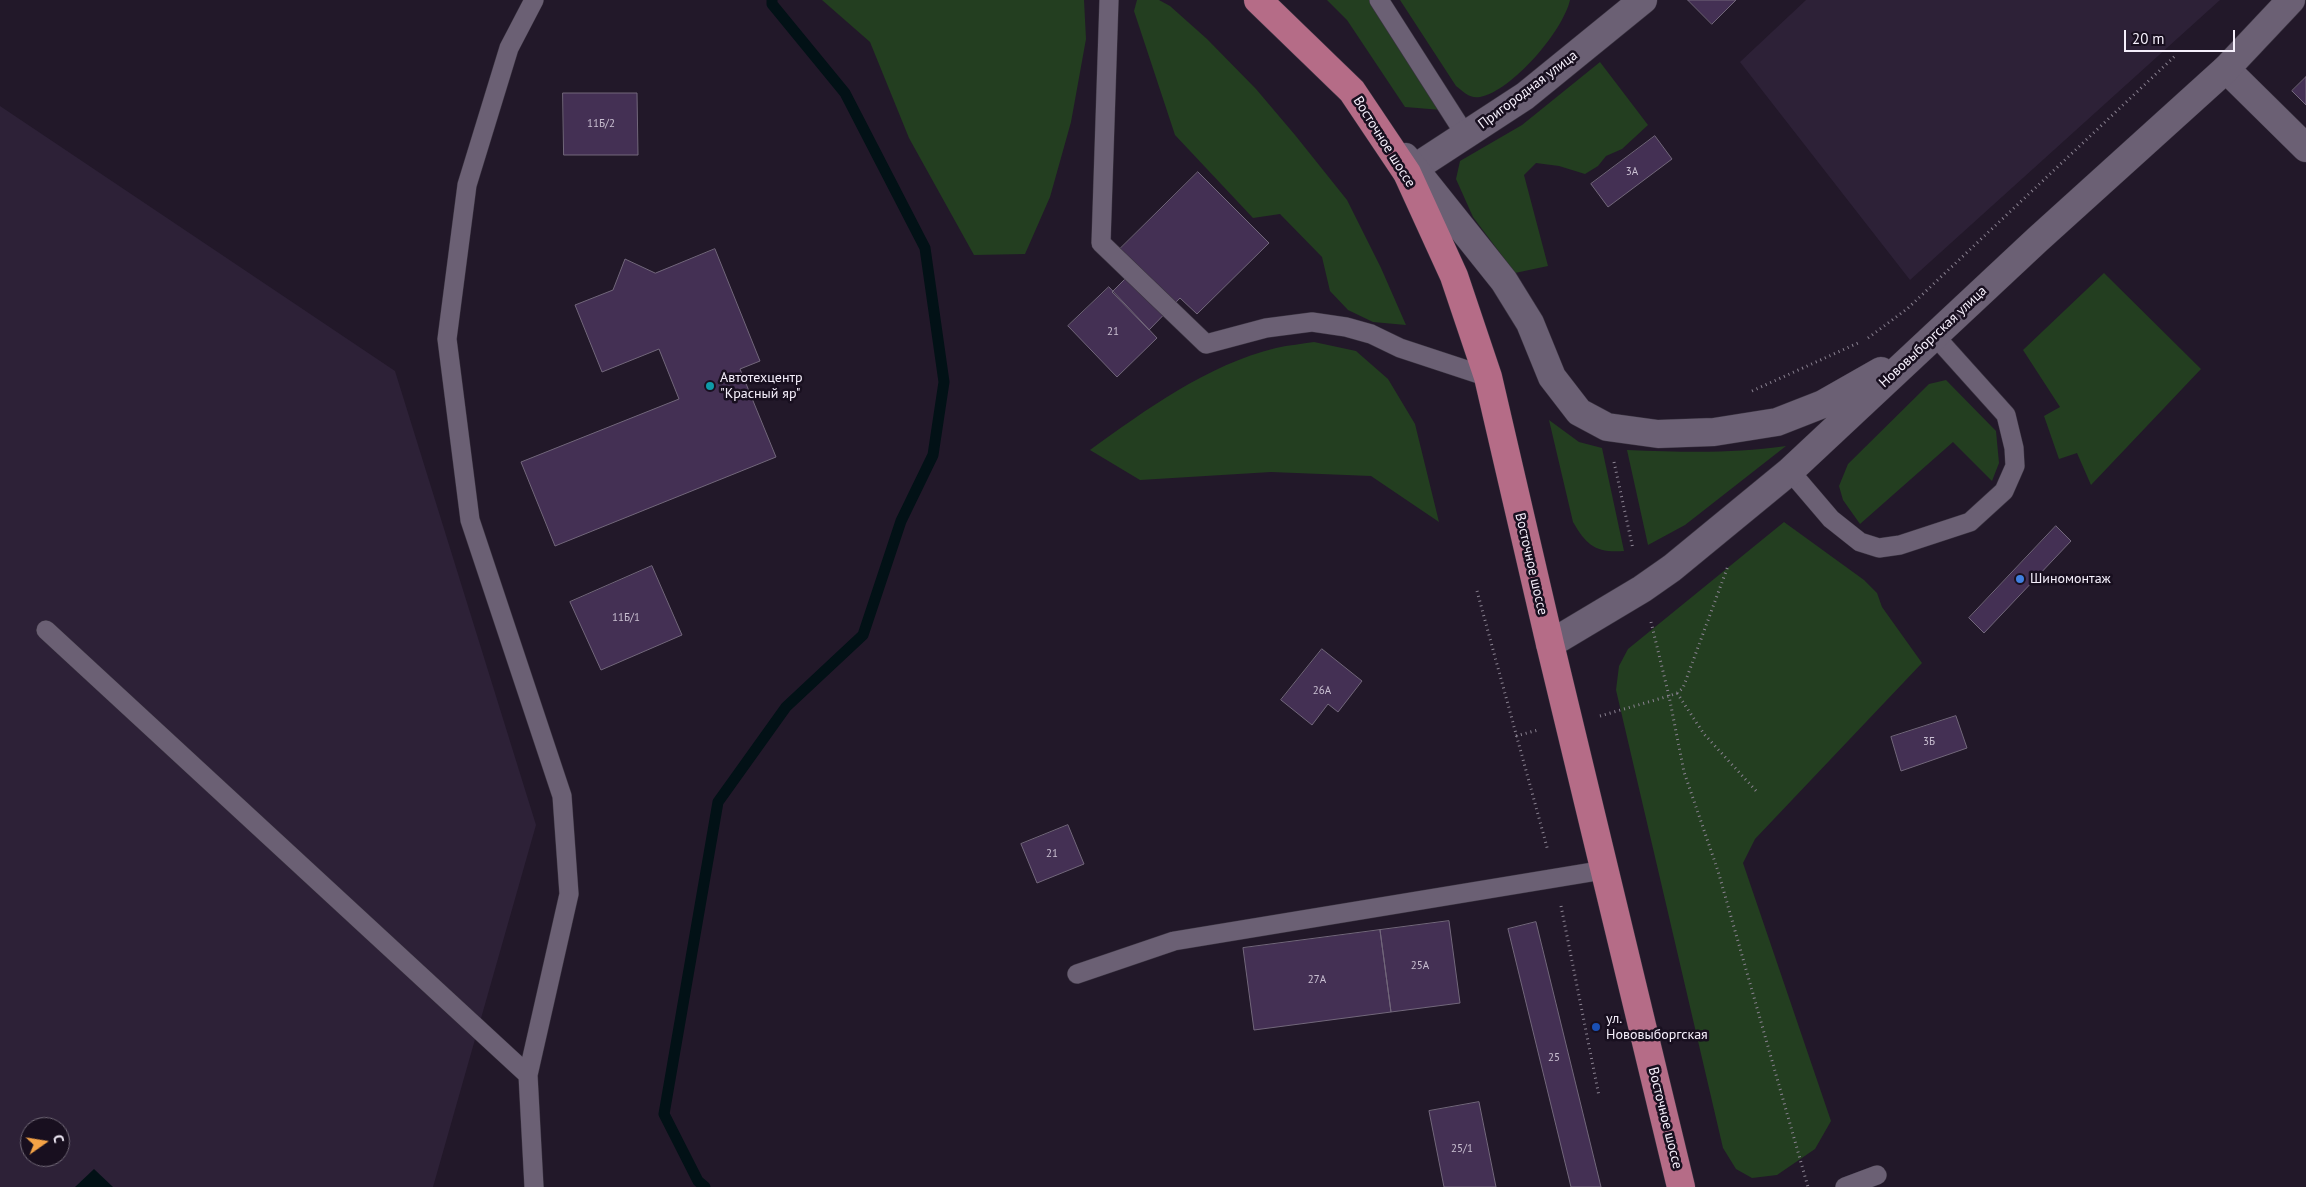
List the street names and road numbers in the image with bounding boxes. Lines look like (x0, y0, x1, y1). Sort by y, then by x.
street label: Пригородная улица (1475, 47, 1581, 133)
street label: Восточное шоссе (1349, 93, 1419, 191)
street label: Нововыборгская улица (1876, 283, 1990, 391)
street label: Восточное шоссе (1511, 511, 1551, 617)
street label: Восточное шоссе (1644, 1065, 1686, 1171)

